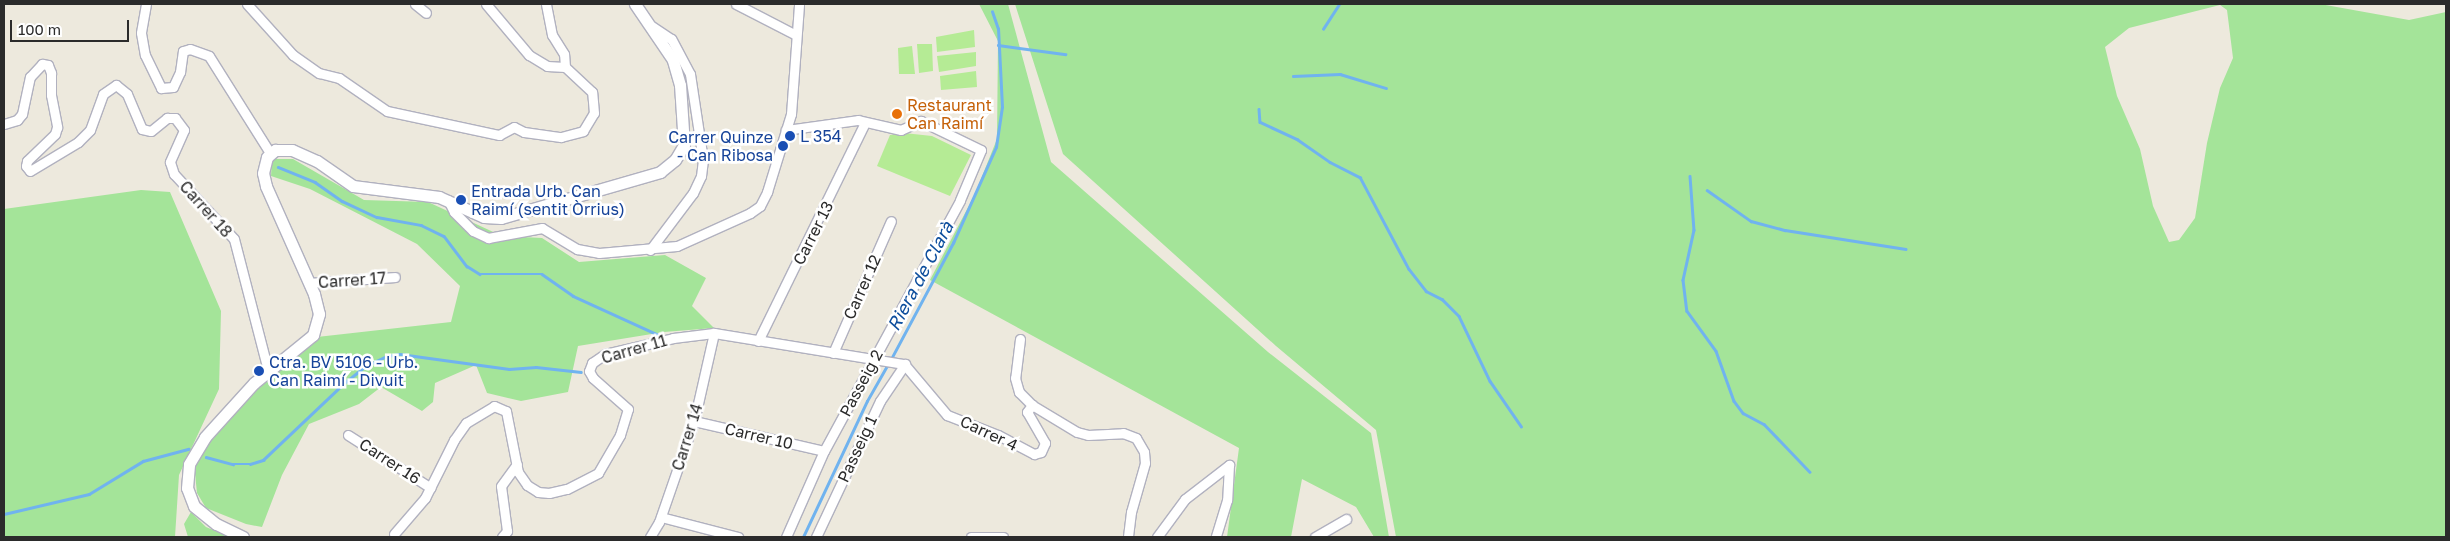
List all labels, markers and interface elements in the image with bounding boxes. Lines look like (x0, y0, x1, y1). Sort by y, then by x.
scale bar (12, 10, 131, 42)
text: 100 m (18, 20, 61, 38)
place label: Restaurant Can Raimí (907, 95, 992, 133)
marker: Restaurant Can Raimí (891, 108, 903, 120)
place label: L 354 (800, 126, 842, 146)
place label: Carrer Quinze - Can Ribosa (668, 127, 773, 165)
marker: L 354 (784, 130, 796, 142)
marker: Carrer Quinze - Can Ribosa (777, 140, 789, 152)
street label: Carrer 18 (176, 177, 236, 241)
place label: Entrada Urb. Can Raimí (sentit Òrrius) (471, 181, 625, 219)
marker: Entrada Urb. Can Raimí (sentit Òrrius) (455, 194, 467, 206)
street label: Carrer 13 (789, 198, 837, 268)
water label: Riera de Clarà (882, 218, 958, 334)
street label: Carrer 12 (839, 252, 885, 322)
street label: Carrer 17 (317, 268, 387, 292)
street label: Carrer 11 (599, 330, 669, 368)
street label: Passeig 2 (835, 346, 887, 420)
place label: Ctra. BV 5106 - Urb. Can Raimí - Divuit (269, 352, 418, 390)
marker: Ctra. BV 5106 - Urb. Can Raimí - Divuit (253, 365, 265, 377)
street label: Carrer 14 (668, 401, 706, 473)
street label: Carrer 4 (957, 411, 1021, 455)
street label: Passeig 1 (833, 413, 881, 485)
street label: Carrer 10 (723, 419, 795, 453)
street label: Carrer 16 (356, 434, 424, 488)

